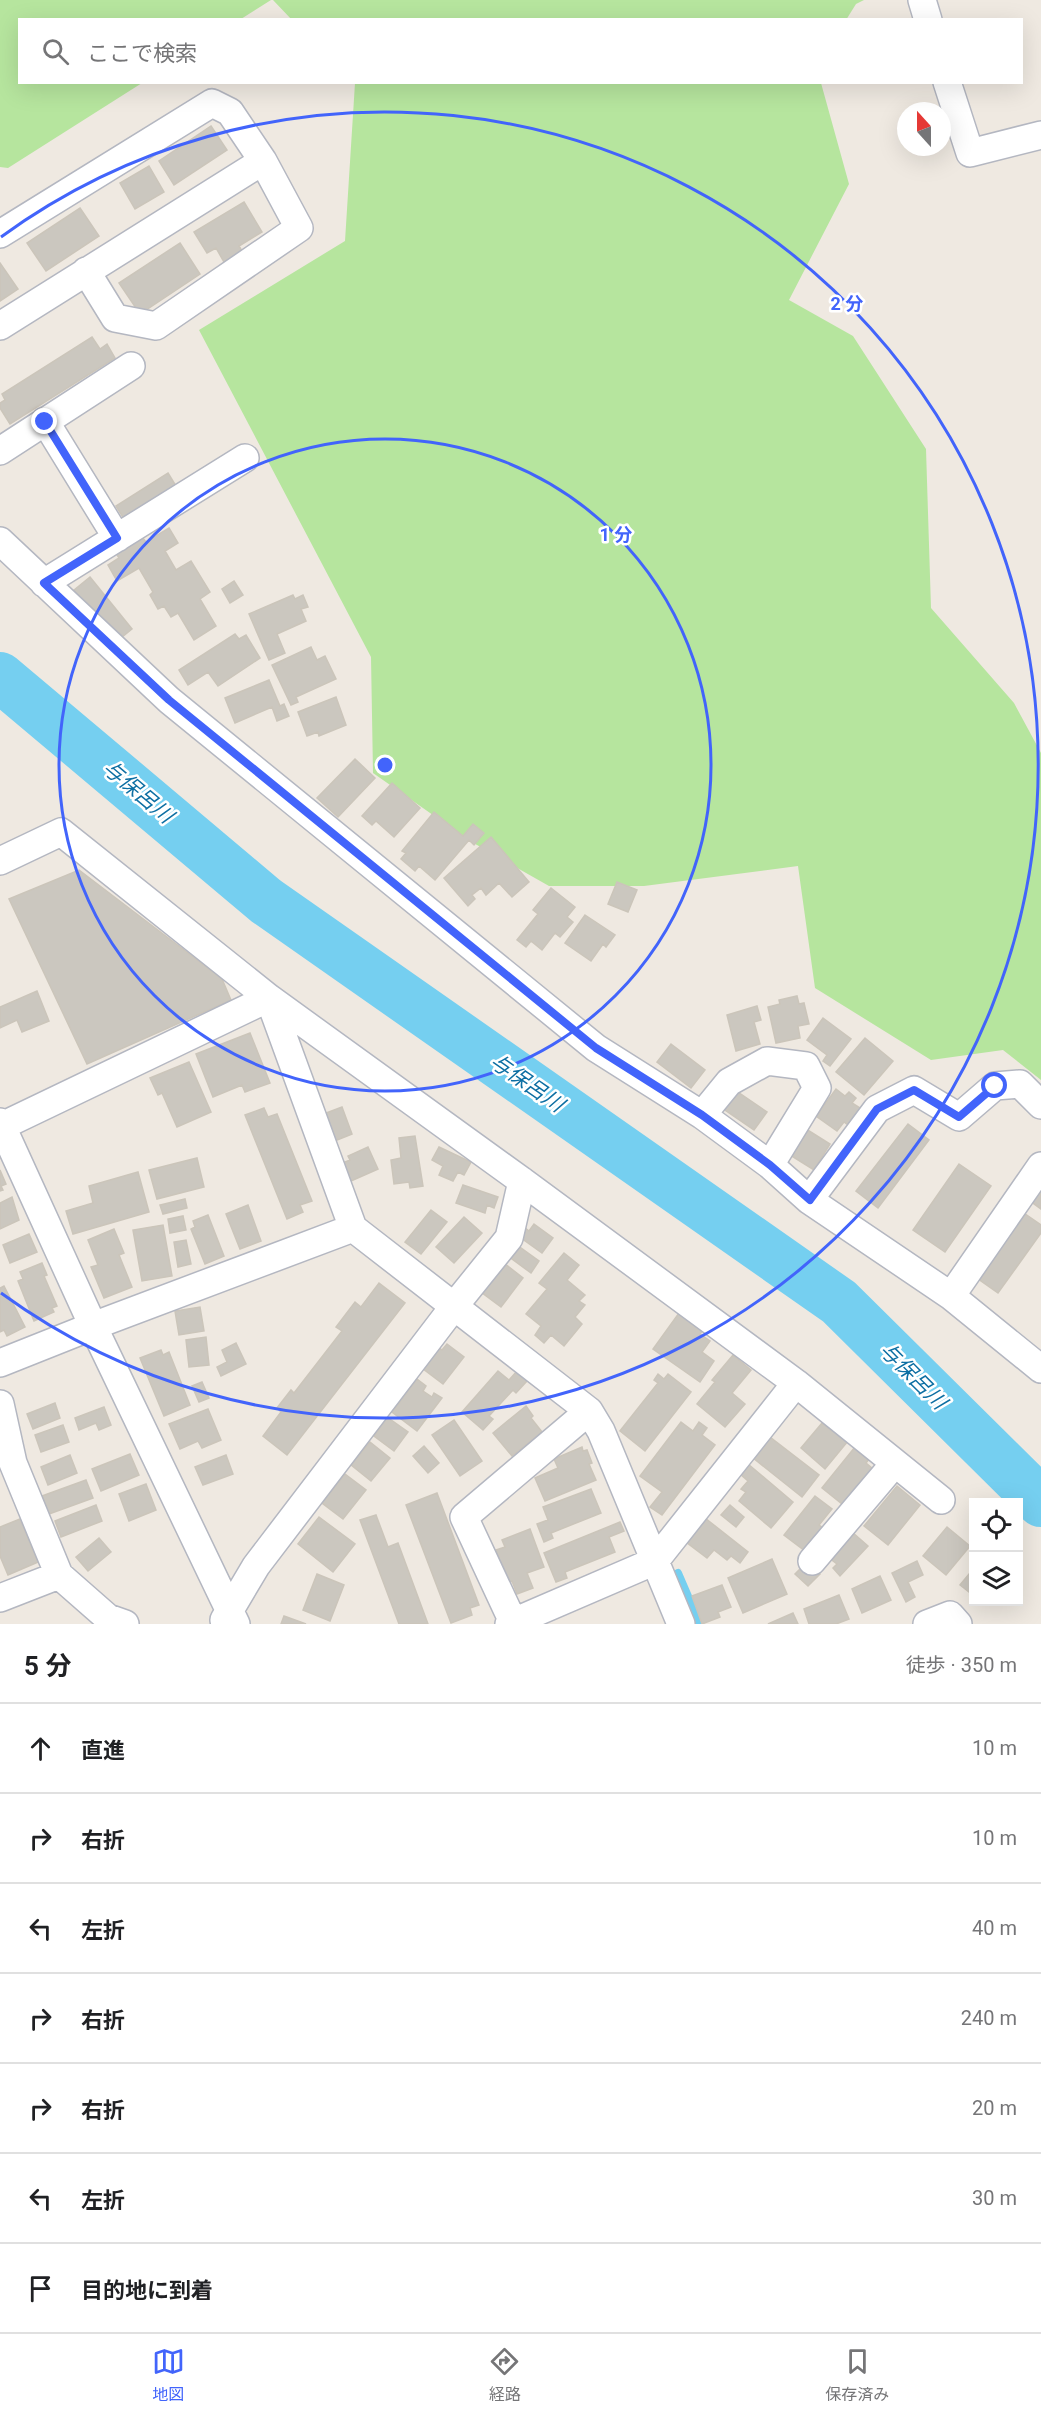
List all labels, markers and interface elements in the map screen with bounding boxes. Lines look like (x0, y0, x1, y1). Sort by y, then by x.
search box (18, 18, 1023, 84)
icon: search (39, 35, 72, 68)
text: ここで検索 (87, 41, 197, 66)
north arrow (897, 102, 951, 156)
text: 2 分 (831, 293, 863, 314)
route end (31, 408, 57, 434)
text: 1 分 (600, 524, 632, 545)
centre of rings (375, 755, 395, 775)
water label: 与保呂川 (98, 756, 179, 829)
water label: 与保呂川 (486, 1049, 570, 1118)
route start (981, 1072, 1007, 1098)
water label: 与保呂川 (875, 1338, 953, 1416)
map controls (969, 1498, 1023, 1606)
button: locate (969, 1498, 1023, 1552)
button: layers (969, 1552, 1023, 1606)
text: 5 分 (24, 1651, 71, 1681)
text: 徒歩 · 350 m (906, 1653, 1017, 1677)
icon: ahead (24, 1732, 57, 1765)
text: 10 m (972, 1736, 1017, 1760)
text: 直進 (81, 1738, 125, 1763)
icon: right (24, 1822, 57, 1855)
text: 10 m (972, 1826, 1017, 1850)
text: 右折 (81, 1828, 125, 1853)
icon: left (24, 1912, 57, 1945)
text: 40 m (972, 1916, 1017, 1940)
text: 左折 (81, 1918, 125, 1943)
icon: right (24, 2002, 57, 2035)
text: 240 m (961, 2006, 1017, 2030)
text: 右折 (81, 2008, 125, 2033)
icon: right (24, 2092, 57, 2125)
text: 20 m (972, 2096, 1017, 2120)
text: 右折 (81, 2098, 125, 2123)
icon: left (24, 2182, 57, 2215)
text: 30 m (972, 2186, 1017, 2210)
text: 左折 (81, 2188, 125, 2213)
icon: arrive (24, 2272, 57, 2305)
text: 目的地に到着 (81, 2278, 213, 2303)
tab: 地図 (152, 2345, 185, 2405)
tab: 経路 (488, 2345, 521, 2405)
tab: 保存済み (825, 2345, 889, 2405)

